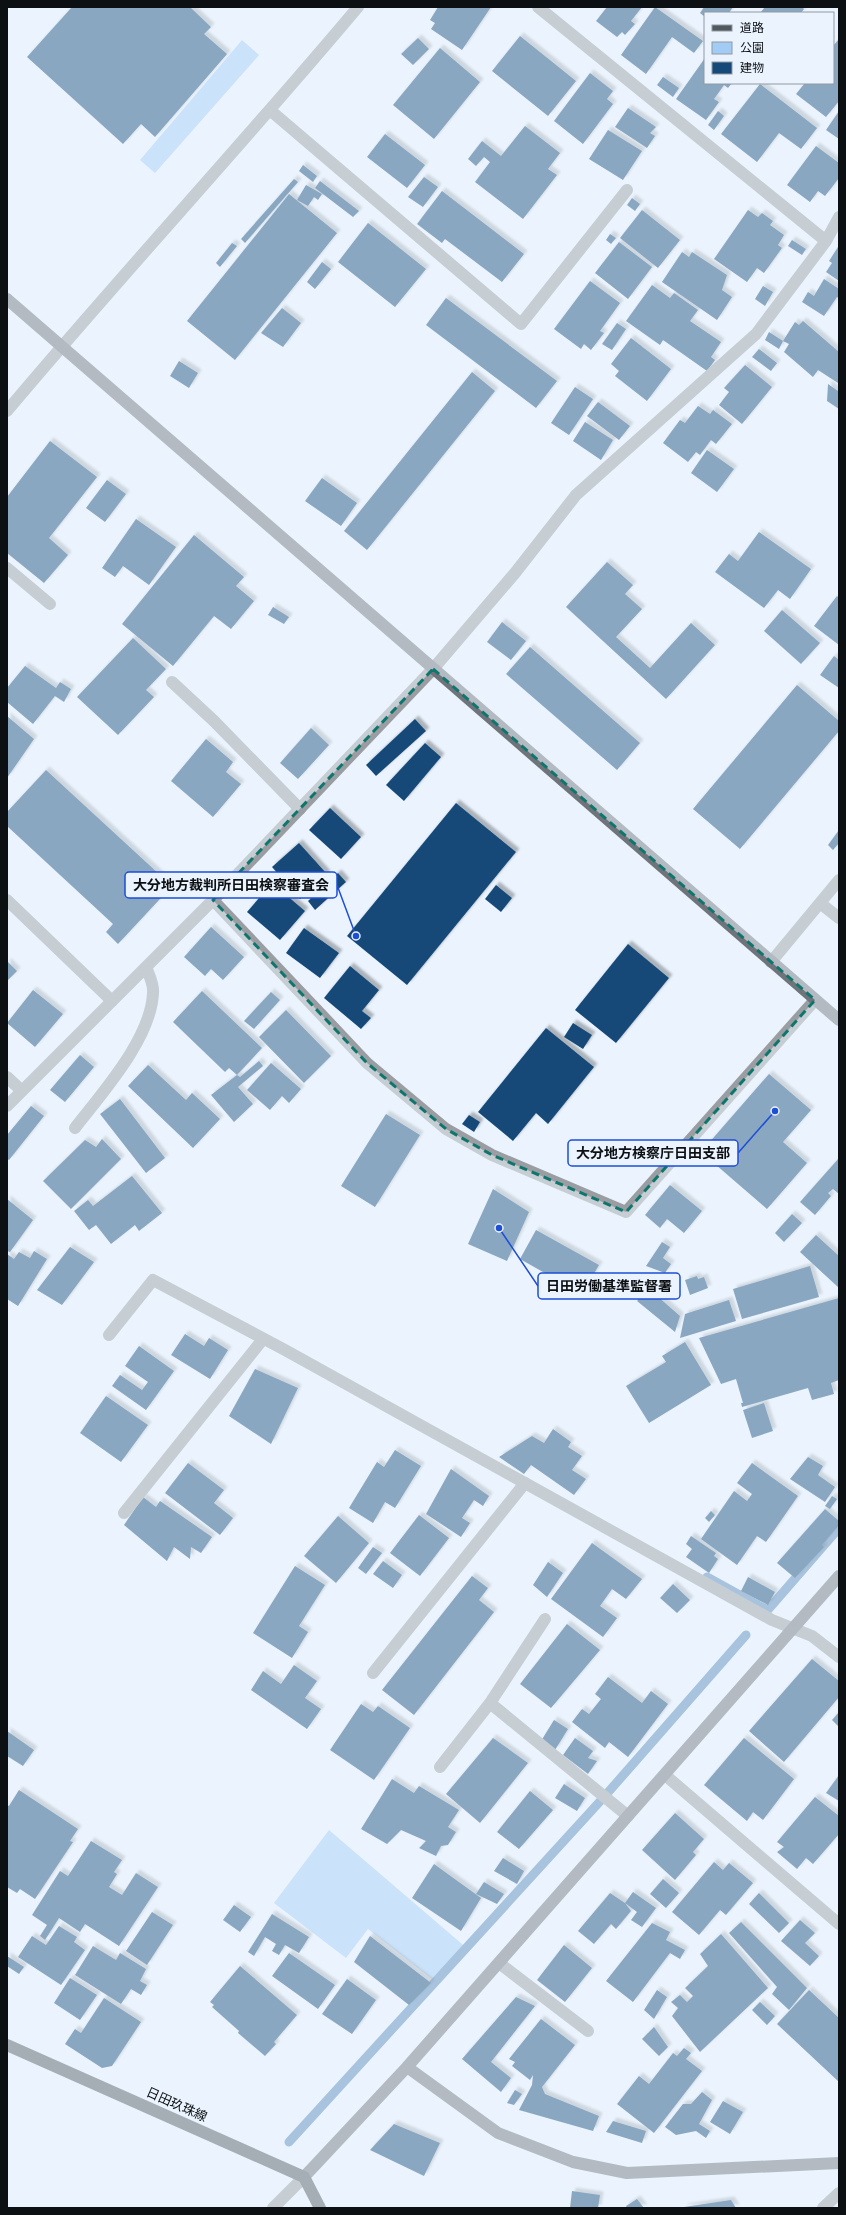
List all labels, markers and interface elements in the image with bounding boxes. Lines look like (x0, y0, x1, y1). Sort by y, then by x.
legend (704, 12, 834, 84)
text: 道路 (740, 21, 764, 35)
text: 公園 (740, 41, 764, 55)
text: 建物 (740, 61, 764, 75)
callout: 大分地方裁判所日田検察審査会 (125, 872, 337, 898)
text: 大分地方裁判所日田検察審査会 (133, 877, 329, 893)
callout: 大分地方検察庁日田支部 (568, 1140, 738, 1166)
text: 大分地方検察庁日田支部 (576, 1145, 730, 1161)
callout: 日田労働基準監督署 (538, 1273, 680, 1299)
text: 日田労働基準監督署 (546, 1278, 672, 1294)
street label: 日田玖珠線 (144, 2084, 210, 2125)

